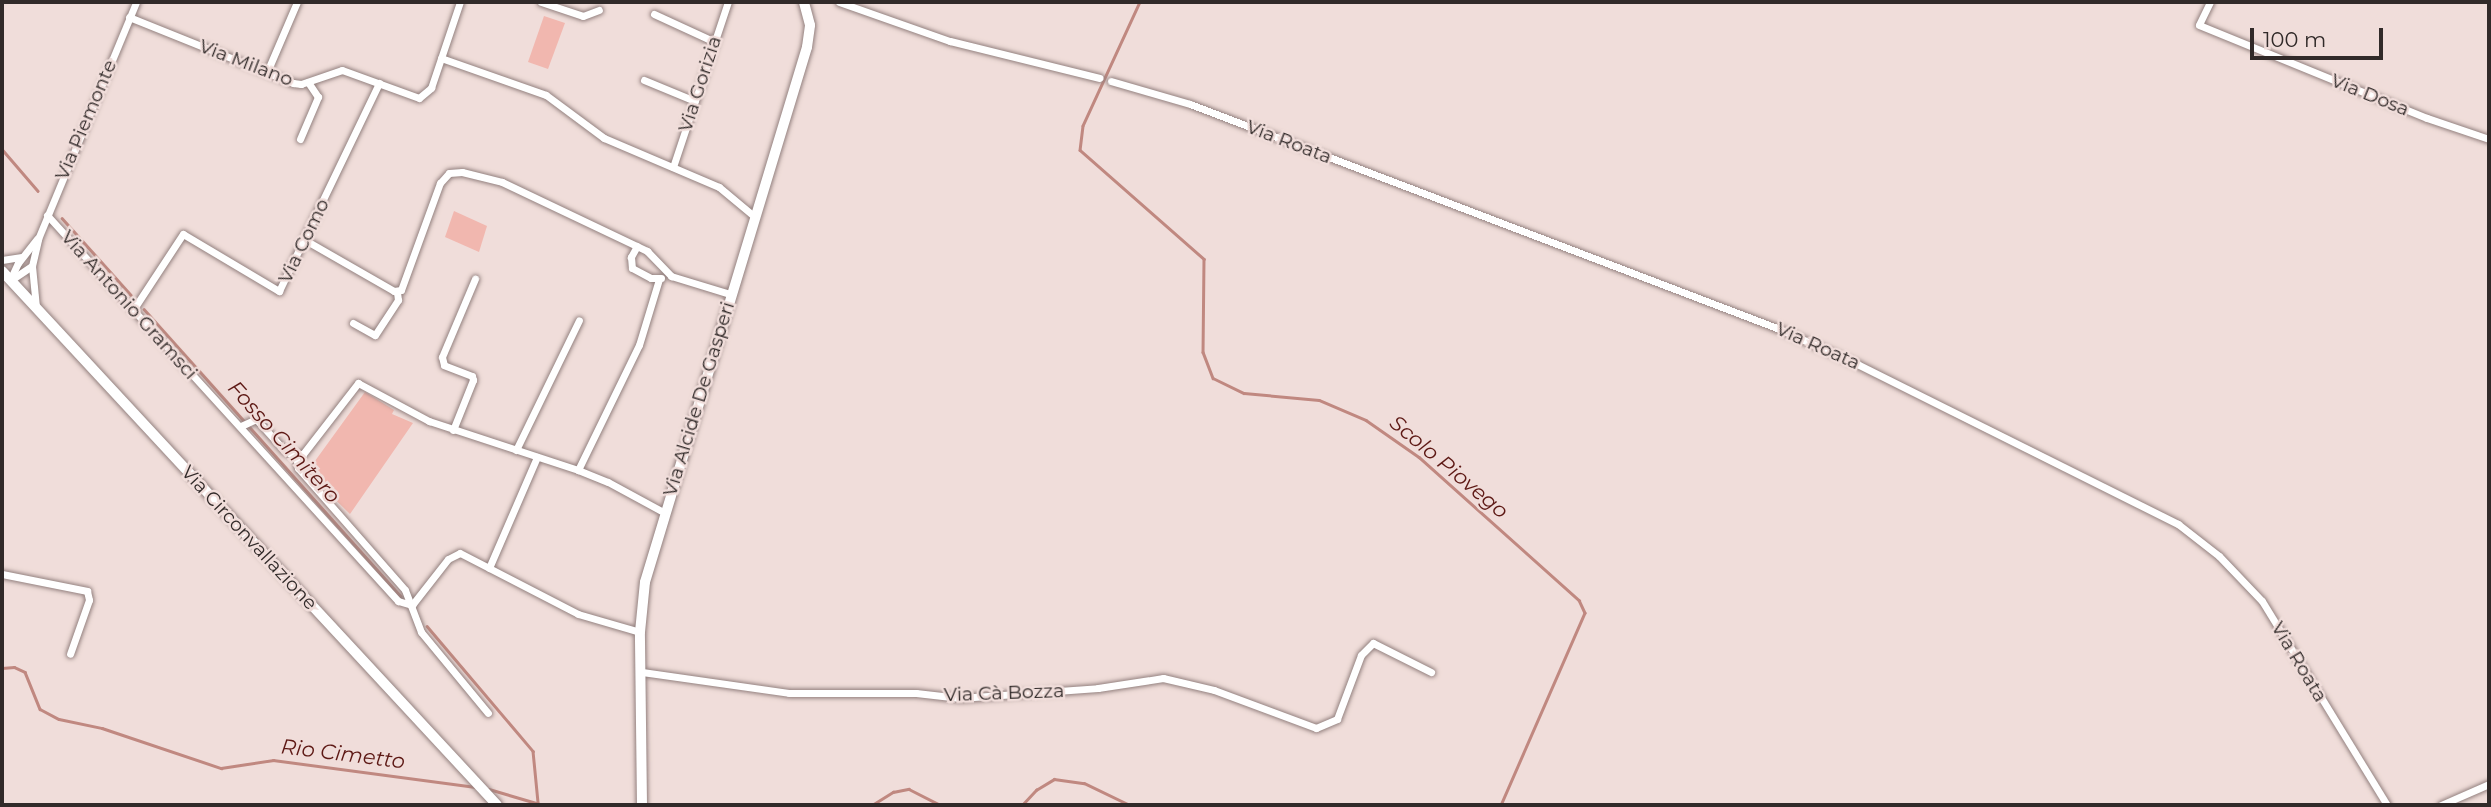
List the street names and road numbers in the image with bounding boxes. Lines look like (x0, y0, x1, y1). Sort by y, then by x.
street label: Via Gorizia (674, 33, 726, 135)
street label: Via Milano (196, 35, 296, 91)
street label: Via Piemonte (50, 57, 122, 183)
street label: Via Dosa (2328, 69, 2412, 121)
street label: Via Roata (1243, 115, 1335, 169)
street label: Via Como (274, 195, 334, 287)
street label: Via Antonio Gramsci (56, 226, 202, 384)
street label: Via Alcide De Gasperi (659, 299, 739, 499)
street label: Via Roata (1772, 317, 1864, 375)
street label: Via Circonvallazione (176, 461, 322, 615)
street label: Via Roata (2266, 618, 2332, 706)
street label: Via Cà Bozza (943, 680, 1065, 706)

